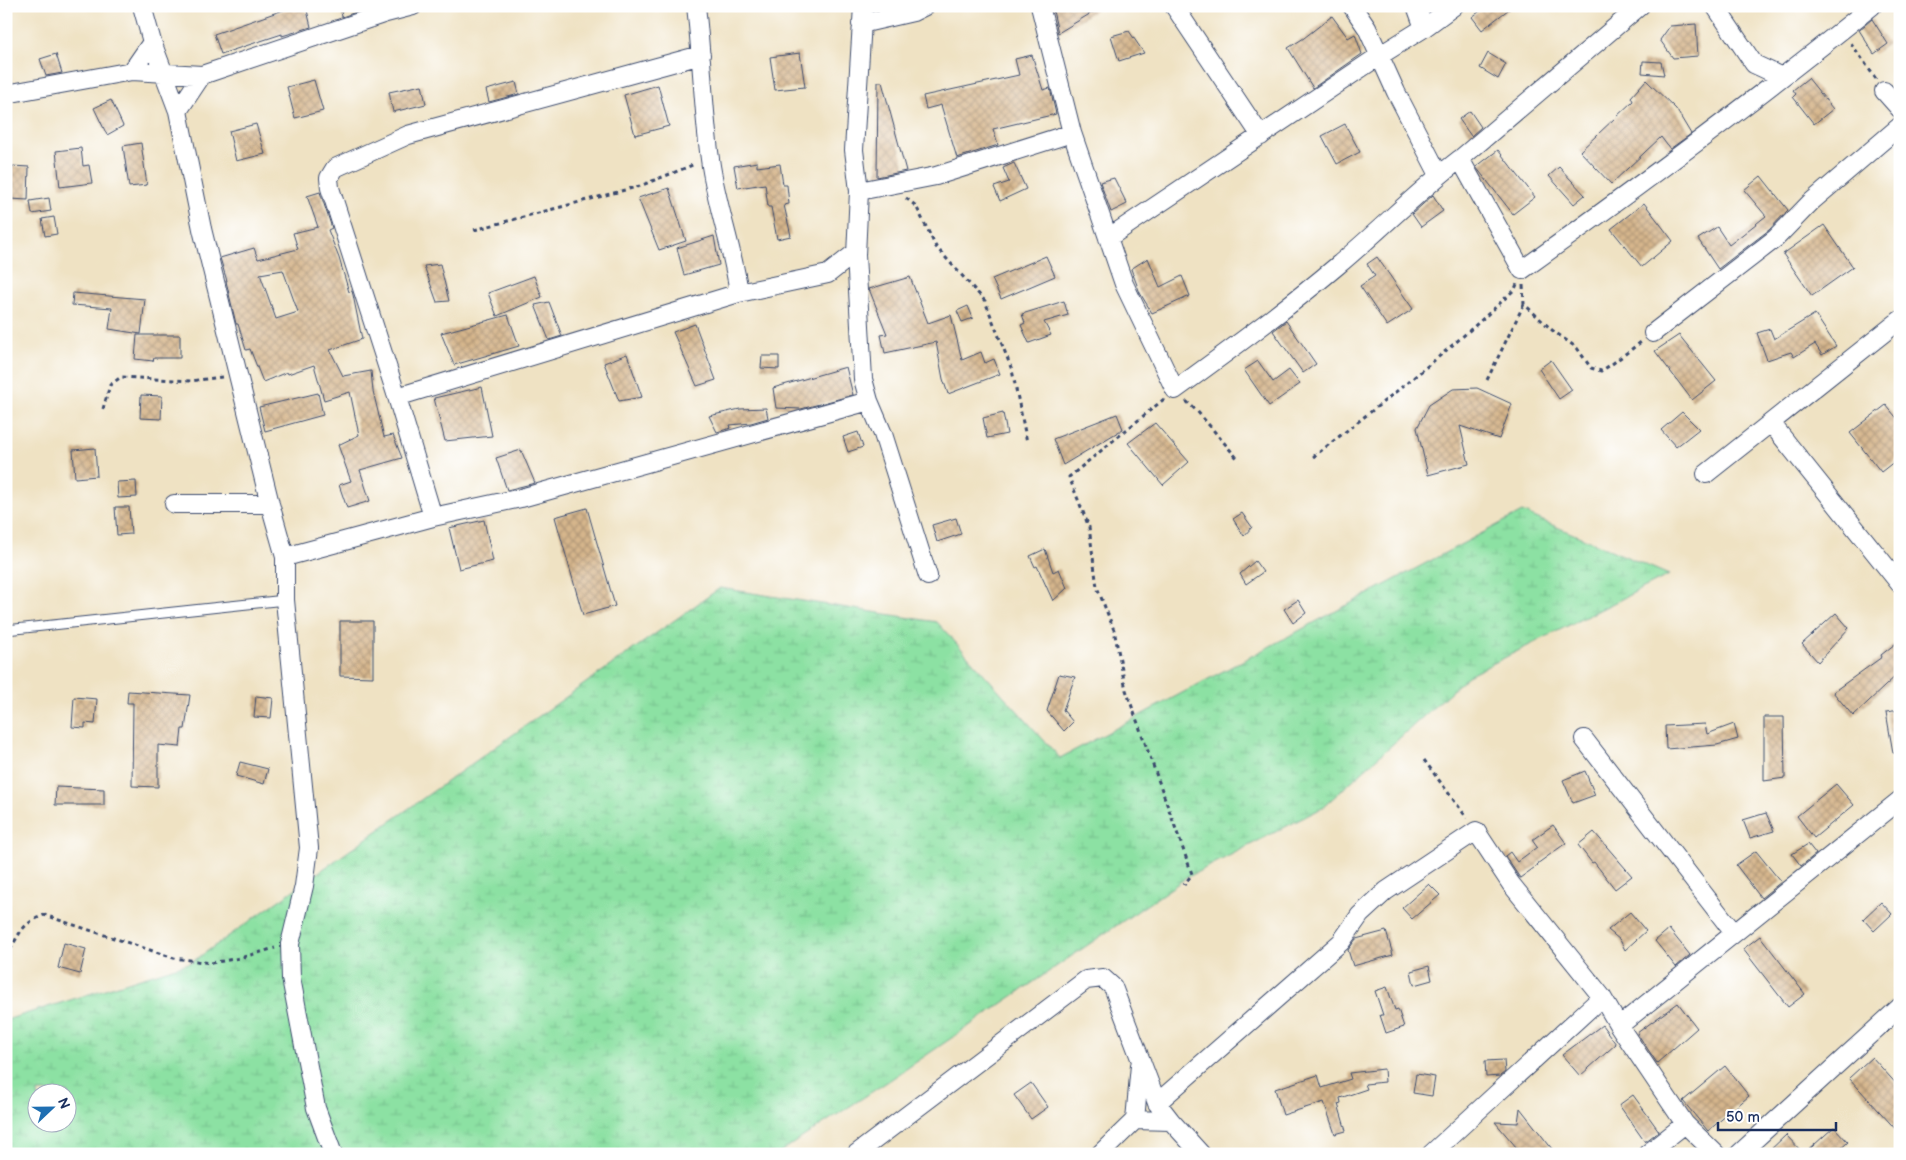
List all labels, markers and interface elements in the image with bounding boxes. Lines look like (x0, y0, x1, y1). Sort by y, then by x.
north arrow (28, 1082, 78, 1132)
text: N (54, 1095, 73, 1111)
scale bar (1718, 1100, 1836, 1132)
text: 50 m (1726, 1108, 1760, 1127)

